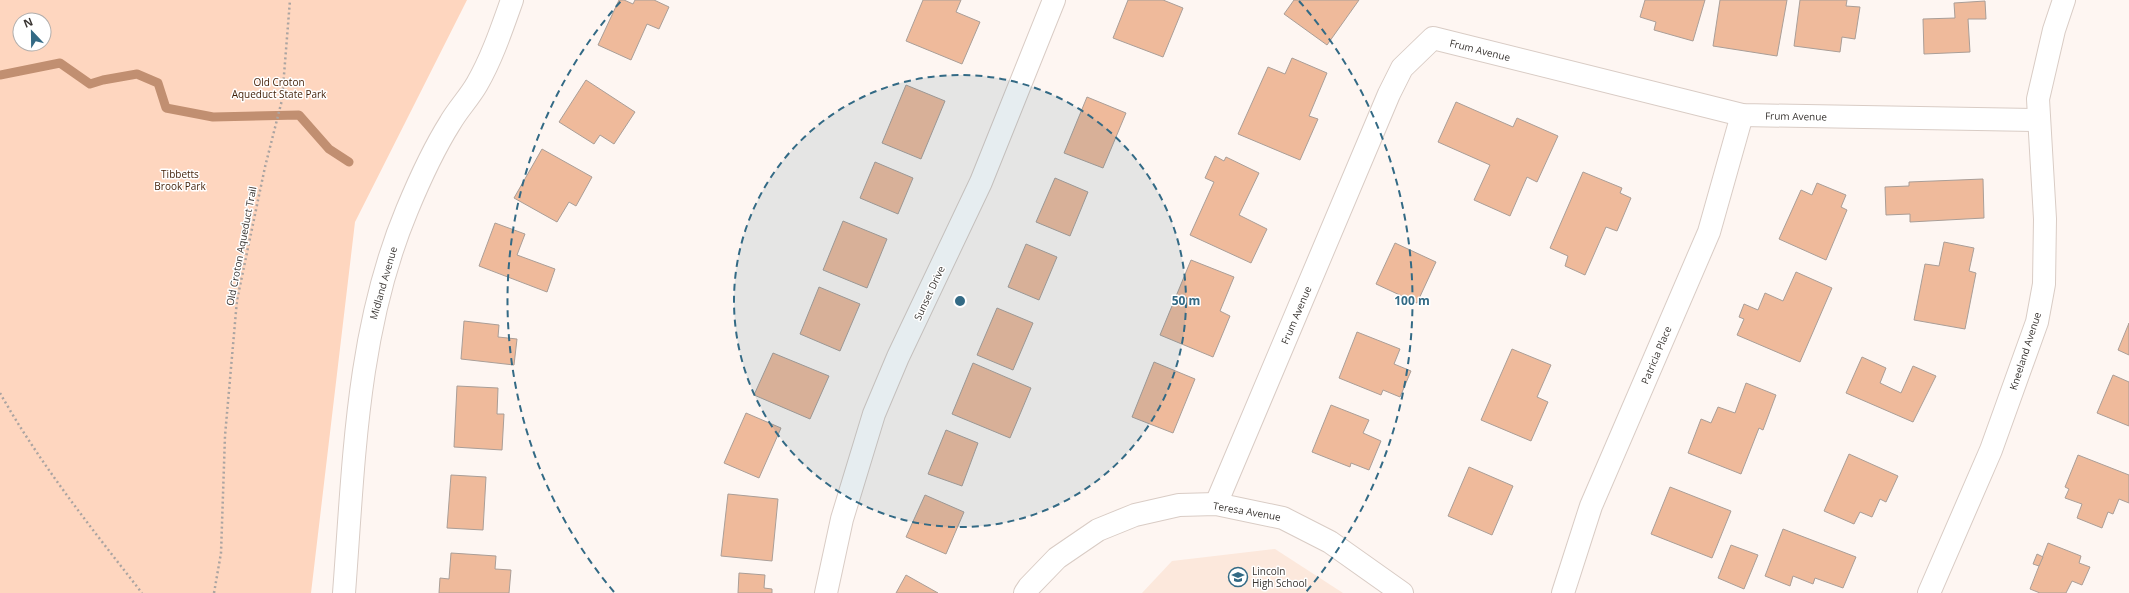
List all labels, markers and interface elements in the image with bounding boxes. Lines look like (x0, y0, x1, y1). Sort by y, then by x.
north arrow (12, 12, 52, 52)
text: N (21, 14, 35, 31)
street label: Frum Avenue (1448, 36, 1512, 64)
park label: Old Croton Aqueduct State Park (232, 75, 327, 101)
street label: Frum Avenue (1765, 108, 1828, 124)
park label: Tibbetts Brook Park (154, 167, 206, 193)
street label: Old Croton Aqueduct Trail (223, 185, 259, 307)
street label: Midland Avenue (366, 244, 400, 321)
street label: Sunset Drive (910, 263, 948, 323)
street label: Frum Avenue (1277, 283, 1315, 346)
text: 50 m (1172, 292, 1200, 309)
text: 100 m (1394, 292, 1430, 309)
centre of rings (953, 294, 967, 308)
street label: Kneeland Avenue (2006, 310, 2044, 392)
street label: Patricia Place (1637, 324, 1675, 386)
street label: Teresa Avenue (1212, 498, 1282, 524)
place label: Lincoln High School (1252, 564, 1307, 590)
school or university icon: Lincoln High School (1227, 566, 1249, 588)

